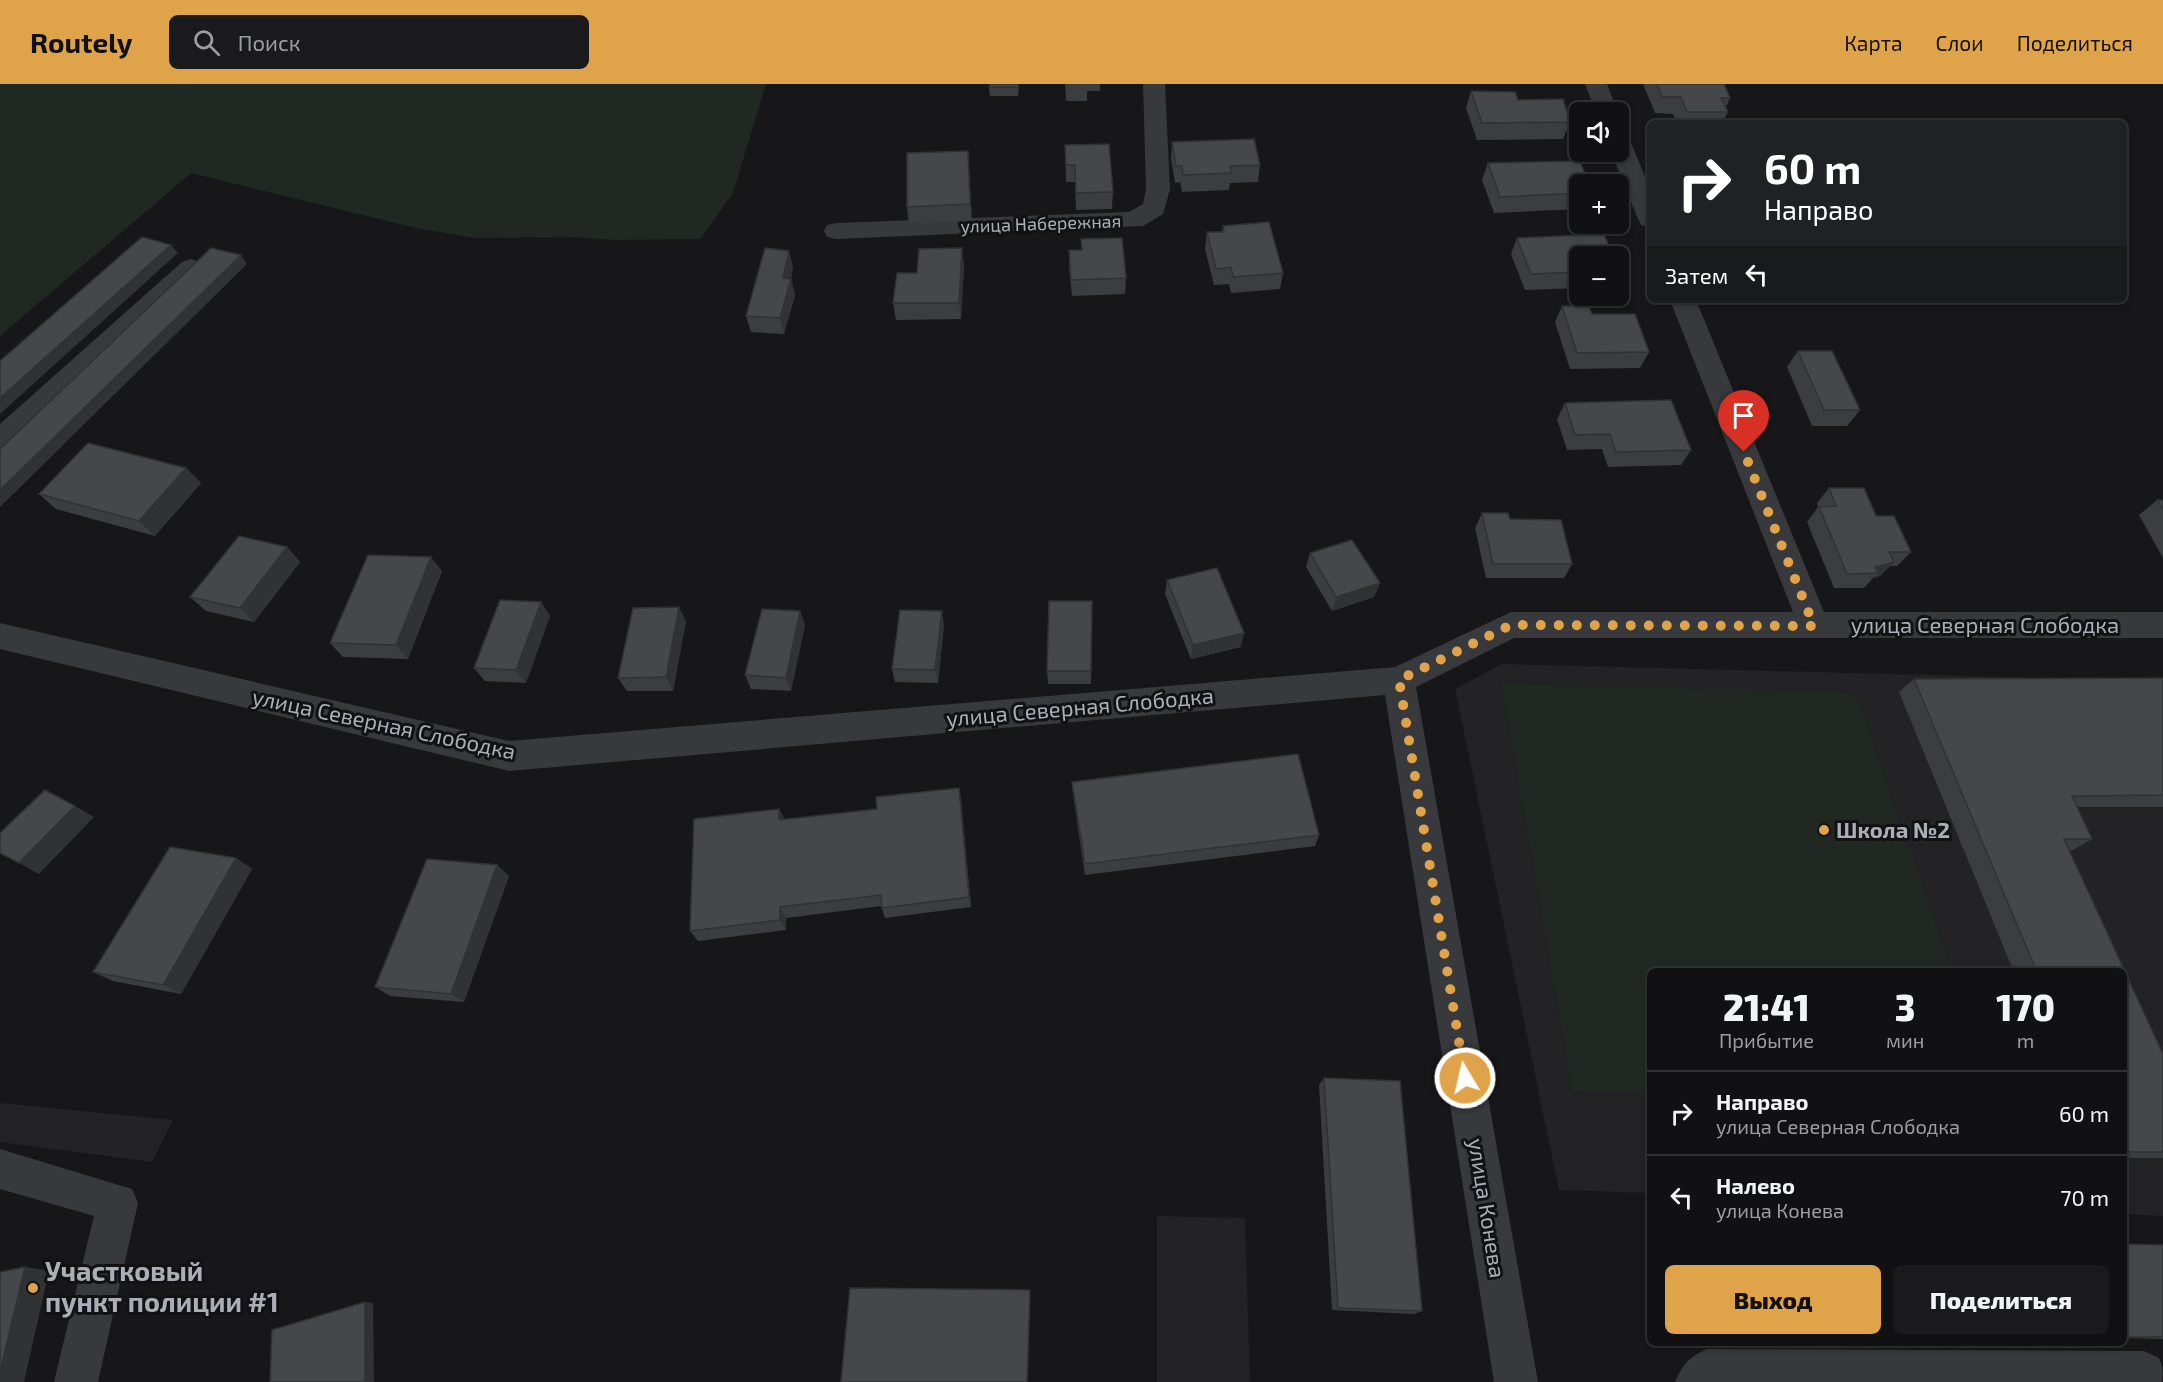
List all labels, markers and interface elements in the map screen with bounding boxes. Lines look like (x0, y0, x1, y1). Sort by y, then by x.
search box (169, 15, 589, 69)
text: Routely (30, 25, 133, 59)
icon: search (190, 26, 223, 59)
text: Поиск (238, 29, 301, 55)
text: Карта (1844, 30, 1903, 55)
text: Слои (1936, 30, 1984, 55)
text: Поделиться (2017, 30, 2133, 55)
map controls (1569, 102, 1629, 306)
button: sound (1569, 102, 1629, 162)
text: 60 m (1764, 142, 1861, 192)
icon: right (1665, 144, 1743, 222)
button: + (1569, 174, 1629, 234)
text: Направо (1764, 193, 1873, 225)
street label: улица Набережная (960, 209, 1122, 237)
button: − (1569, 246, 1629, 306)
icon: left (1740, 258, 1773, 291)
text: Затем (1665, 262, 1728, 288)
pin (1718, 390, 1769, 452)
icon: arrive (1727, 399, 1760, 432)
street label: улица Северная Слободка (1851, 611, 2119, 638)
street label: улица Северная Слободка (945, 681, 1215, 732)
street label: улица Северная Слободка (250, 682, 518, 765)
place label: Школа №2 (1836, 816, 1950, 842)
marker: Школа №2 (1817, 823, 1831, 837)
text: 21:41 (1723, 985, 1810, 1028)
text: 3 (1895, 985, 1915, 1028)
text: 170 (1996, 985, 2055, 1028)
text: Прибытие (1719, 1028, 1814, 1052)
text: мин (1886, 1028, 1924, 1052)
text: m (2017, 1028, 2034, 1052)
position arrow (1433, 1046, 1497, 1110)
text: Направо (1716, 1088, 1809, 1114)
icon: right (1665, 1097, 1698, 1130)
text: 60 m (2059, 1100, 2109, 1126)
text: улица Северная Слободка (1716, 1114, 1960, 1138)
street label: улица Конева (1463, 1136, 1512, 1280)
text: Налево (1716, 1172, 1795, 1198)
icon: left (1665, 1181, 1698, 1214)
text: 70 m (2060, 1184, 2109, 1210)
text: улица Конева (1716, 1198, 1844, 1222)
place label: Участковый пункт полиции #1 (45, 1254, 279, 1318)
button: Выход (1665, 1265, 1881, 1334)
button: Поделиться (1893, 1265, 2109, 1334)
marker: Участковый пункт полиции #1 (26, 1281, 40, 1295)

